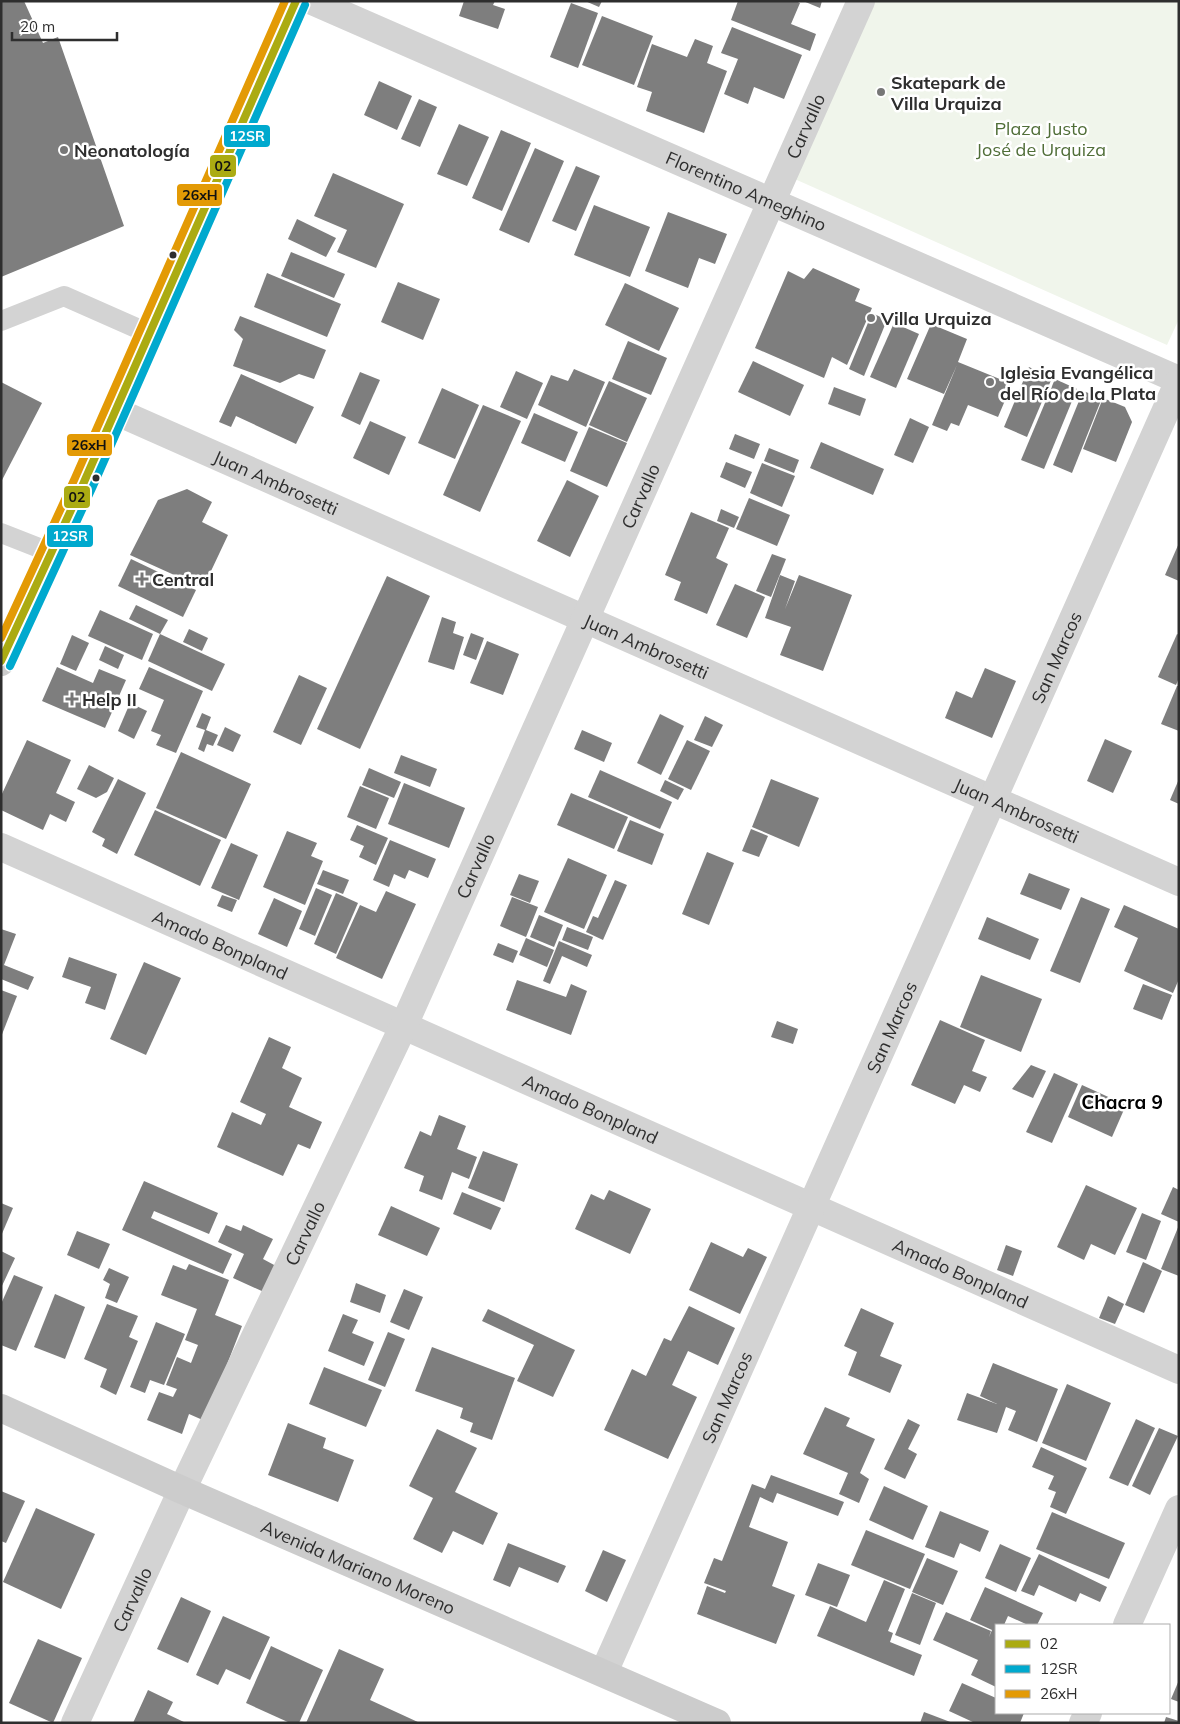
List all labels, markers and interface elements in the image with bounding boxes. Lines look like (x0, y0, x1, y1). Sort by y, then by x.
scale bar (12, 10, 118, 42)
text: 20 m (20, 17, 55, 36)
place label: Skatepark de Villa Urquiza (890, 71, 1006, 115)
marker: Skatepark de Villa Urquiza (875, 86, 887, 98)
street label: Carvallo (781, 90, 830, 162)
park label: Plaza Justo José de Urquiza (976, 117, 1106, 161)
line badge: 12SR (223, 124, 271, 148)
text: 12SR (229, 127, 265, 145)
place label: Neonatología (74, 139, 190, 162)
marker: Neonatología (58, 144, 70, 156)
street label: Florentino Ameghino (662, 146, 830, 236)
line badge: 02 (209, 154, 237, 178)
text: 02 (215, 157, 231, 175)
line badge: 26xH (176, 183, 223, 207)
text: 26xH (182, 186, 218, 204)
unlabelled marker (168, 250, 178, 260)
place label: Villa Urquiza (880, 307, 992, 330)
marker: Villa Urquiza (865, 312, 877, 324)
place label: Iglesia Evangélica del Río de la Plata (1000, 361, 1156, 405)
marker: Iglesia Evangélica del Río de la Plata (984, 376, 996, 388)
line badge: 26xH (66, 433, 113, 457)
text: 26xH (71, 436, 107, 454)
street label: Juan Ambrosetti (210, 445, 342, 520)
street label: Carvallo (616, 460, 665, 532)
unlabelled marker (91, 473, 101, 483)
line badge: 02 (63, 485, 91, 509)
text: 02 (69, 488, 85, 506)
line badge: 12SR (46, 524, 94, 548)
text: 12SR (52, 527, 88, 545)
place label: Central (152, 568, 214, 591)
marker: Central (136, 573, 148, 585)
street label: Juan Ambrosetti (580, 608, 712, 684)
street label: San Marcos (1026, 608, 1086, 707)
place label: Help II (82, 688, 137, 711)
marker: Help II (66, 693, 78, 705)
street label: Juan Ambrosetti (951, 772, 1083, 848)
street label: Carvallo (450, 830, 500, 902)
street label: Amado Bonpland (149, 904, 292, 985)
street label: San Marcos (861, 978, 922, 1076)
street label: Amado Bonpland (519, 1069, 662, 1149)
district label: Chacra 9 (1081, 1090, 1163, 1114)
street label: Carvallo (279, 1197, 330, 1269)
street label: Amado Bonpland (889, 1233, 1032, 1313)
street label: San Marcos (696, 1348, 757, 1446)
street label: Avenida Mariano Moreno (258, 1514, 459, 1619)
street label: Carvallo (107, 1563, 157, 1636)
legend (995, 1624, 1170, 1714)
text: 02 (1040, 1634, 1058, 1653)
text: 12SR (1040, 1659, 1078, 1678)
text: 26xH (1040, 1684, 1078, 1703)

